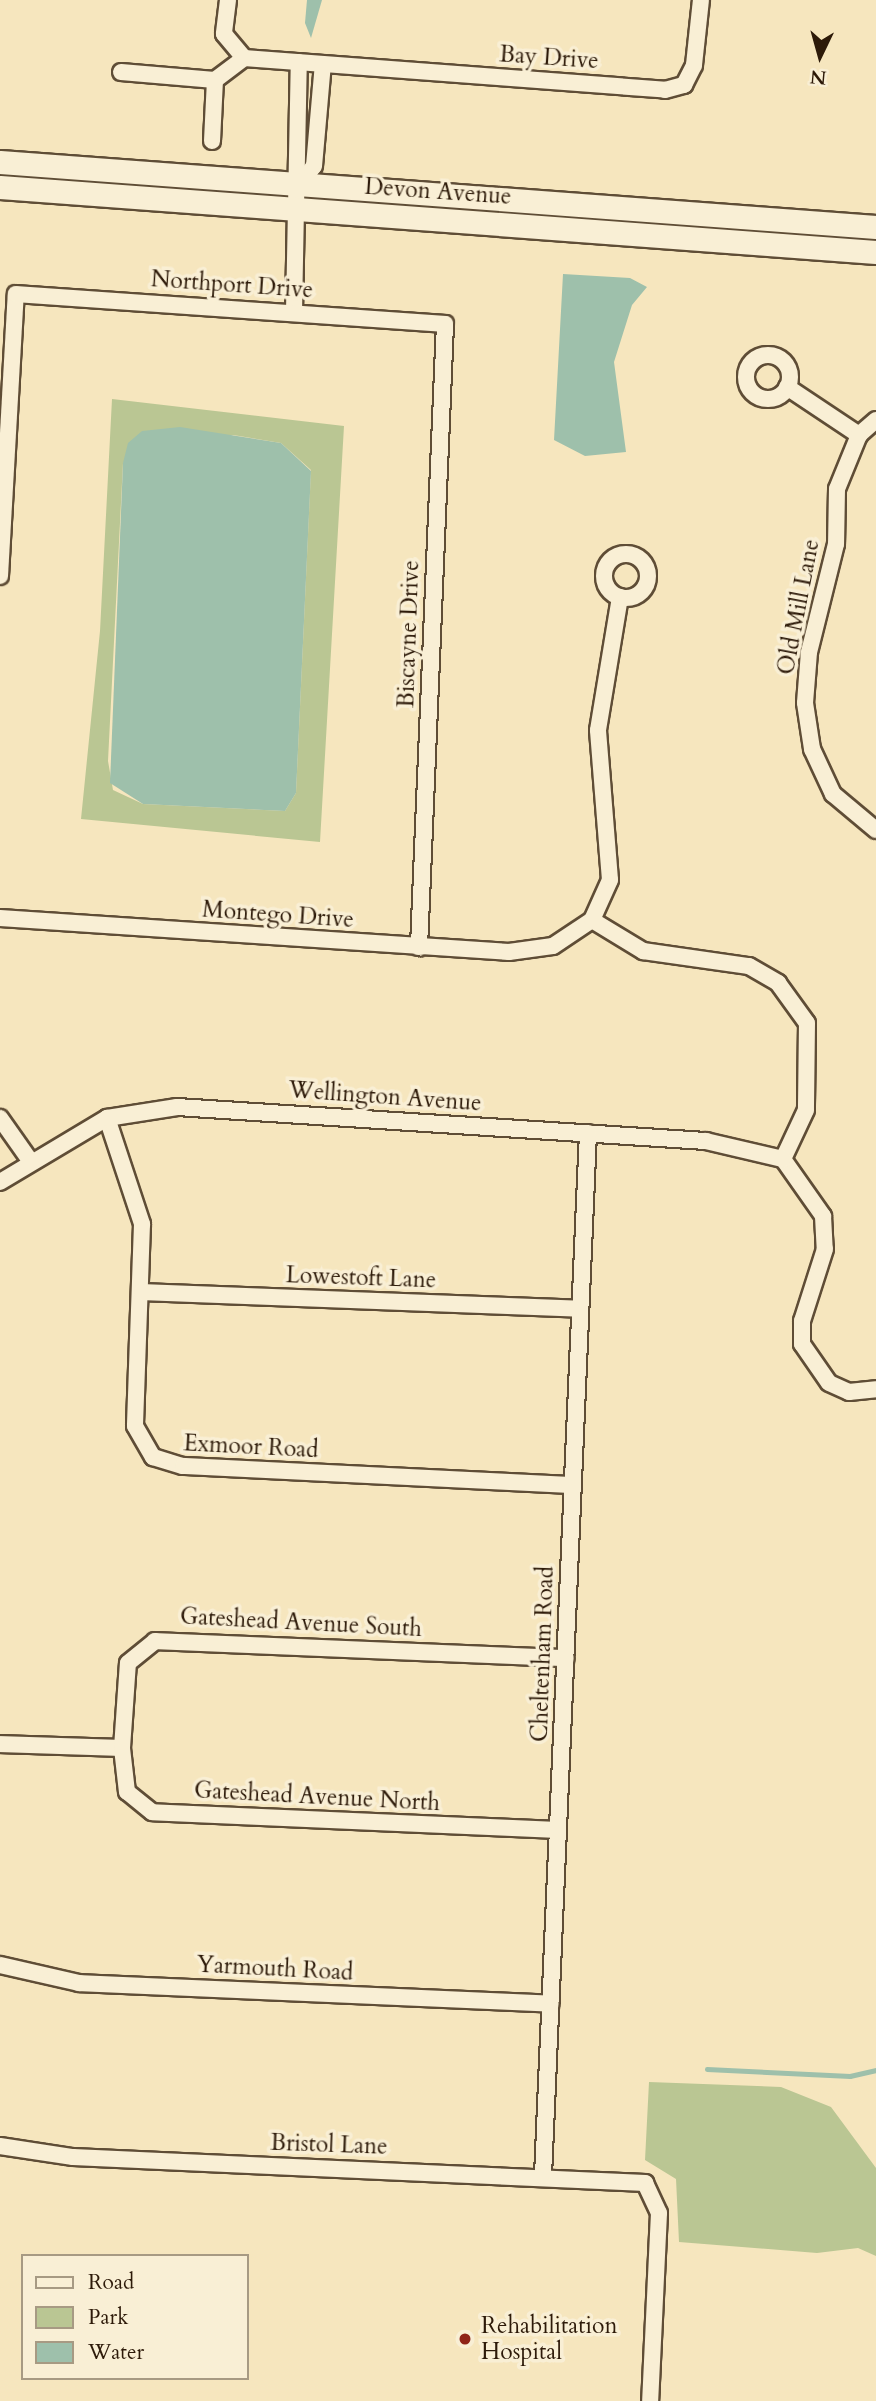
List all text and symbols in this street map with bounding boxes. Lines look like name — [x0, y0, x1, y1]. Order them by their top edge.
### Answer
north arrow — [785, 21, 855, 91]
street label: Bay Drive — [498, 41, 600, 75]
text: N — [809, 63, 828, 91]
street label: Devon Avenue — [364, 173, 512, 211]
street label: Northport Drive — [150, 266, 314, 304]
street label: Old Mill Lane — [772, 537, 826, 677]
street label: Biscayne Drive — [393, 560, 425, 708]
street label: Montego Drive — [201, 896, 355, 934]
street label: Wellington Avenue — [288, 1076, 482, 1118]
street label: Lowestoft Lane — [285, 1262, 437, 1294]
street label: Exmoor Road — [183, 1430, 319, 1464]
street label: Cheltenham Road — [526, 1566, 560, 1742]
street label: Gateshead Avenue South — [179, 1603, 423, 1643]
street label: Gateshead Avenue North — [193, 1777, 441, 1817]
street label: Yarmouth Road — [196, 1951, 354, 1987]
street label: Bristol Lane — [270, 2129, 388, 2161]
legend — [21, 2254, 248, 2380]
text: Road — [88, 2268, 134, 2297]
text: Park — [88, 2303, 128, 2332]
place label: Rehabilitation Hospital — [481, 2312, 618, 2366]
marker: Rehabilitation Hospital — [455, 2329, 475, 2349]
text: Water — [88, 2338, 144, 2367]

